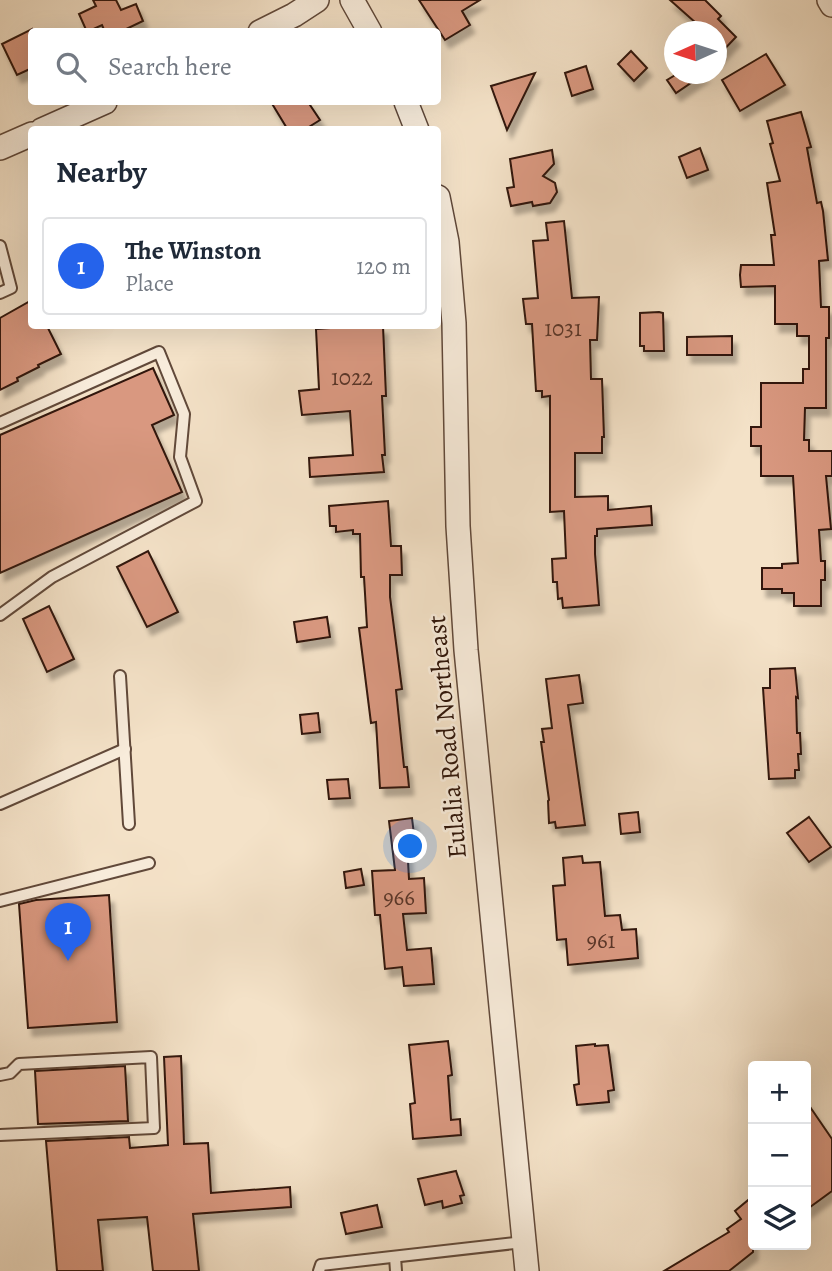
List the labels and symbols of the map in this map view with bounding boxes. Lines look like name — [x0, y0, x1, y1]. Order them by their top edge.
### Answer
north arrow — [664, 21, 727, 84]
house number: 1031 — [544, 313, 582, 344]
house number: 1022 — [331, 362, 373, 393]
street label: Eulalia Road Northeast — [419, 614, 475, 860]
your location — [393, 829, 427, 863]
house number: 966 — [383, 882, 415, 913]
pin: 1 — [45, 903, 91, 961]
house number: 961 — [587, 925, 616, 956]

